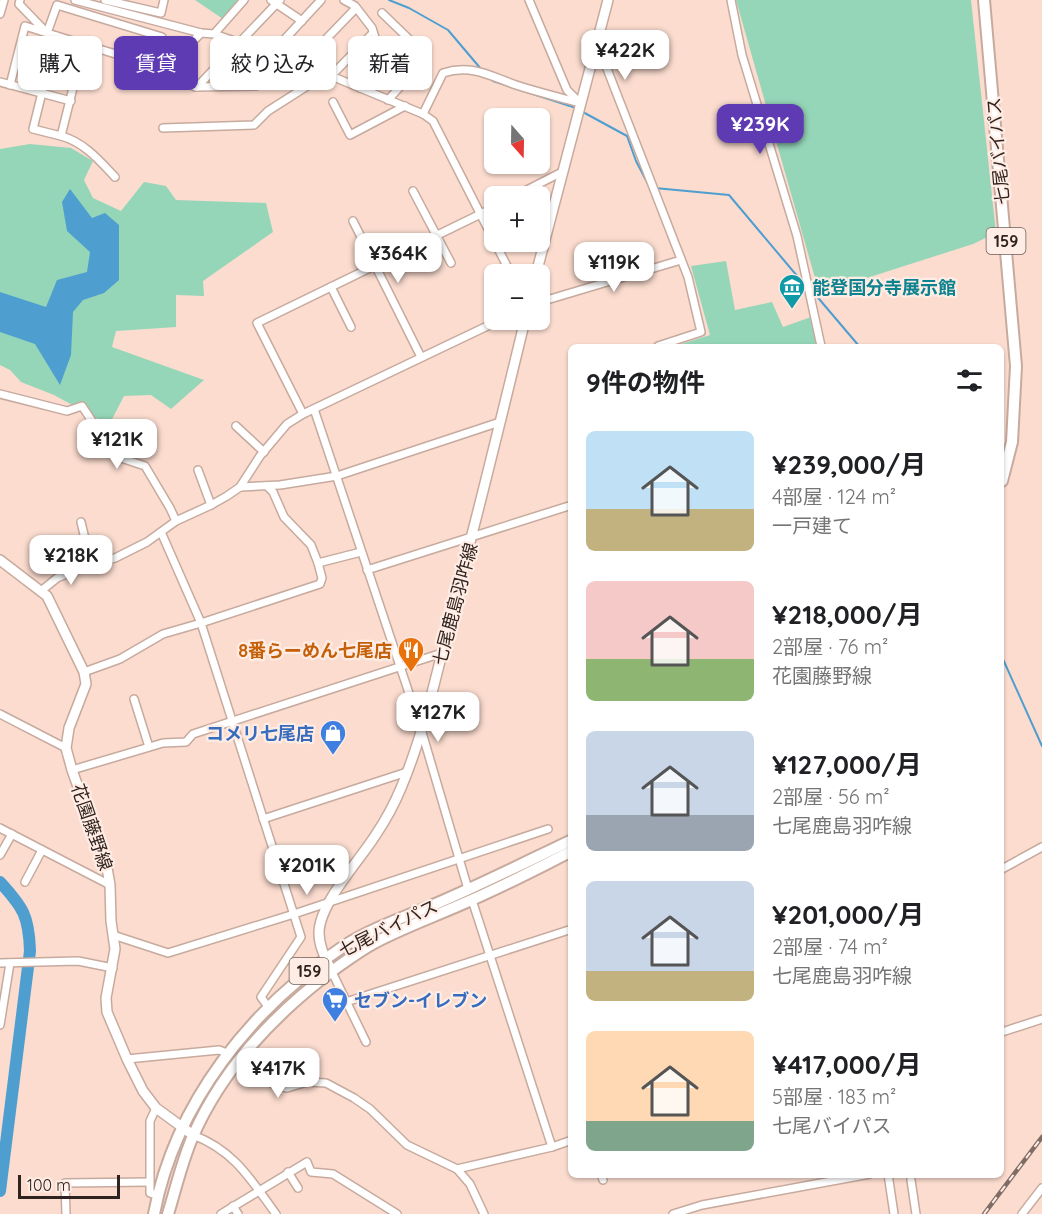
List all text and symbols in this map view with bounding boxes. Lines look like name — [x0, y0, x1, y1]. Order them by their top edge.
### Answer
pin: ¥422K — [583, 30, 667, 81]
chip: 購入 — [18, 36, 102, 90]
chip: 賃貸 — [114, 36, 198, 90]
chip: 絞り込み — [210, 36, 336, 90]
chip: 新着 — [348, 36, 432, 90]
text: ¥422K — [595, 37, 655, 62]
street label: 七尾バイパス — [982, 96, 1014, 206]
pin: ¥239K — [718, 104, 802, 155]
north arrow — [484, 108, 550, 174]
map controls — [484, 108, 550, 330]
text: ¥239K — [731, 111, 789, 136]
button: + — [484, 186, 550, 252]
road number: 159 — [986, 228, 1026, 254]
pin: ¥364K — [356, 233, 440, 284]
text: ¥364K — [369, 240, 427, 265]
pin: ¥119K — [572, 242, 656, 293]
text: ¥119K — [588, 249, 640, 274]
button: − — [484, 264, 550, 330]
museum icon: 能登国分寺展示館 — [777, 272, 807, 310]
place label: 能登国分寺展示館 — [812, 276, 956, 299]
icon: filters — [953, 364, 986, 397]
text: 9件の物件 — [586, 366, 705, 399]
pin: ¥121K — [75, 419, 159, 470]
text: ¥121K — [91, 426, 143, 451]
text: ¥239,000/月 — [772, 448, 926, 481]
icon: home — [634, 455, 706, 527]
text: 4部屋 · 124 m² — [772, 484, 896, 509]
text: 一戸建て — [772, 513, 852, 538]
pin: ¥218K — [29, 535, 113, 586]
street label: 七尾鹿島羽咋線 — [428, 540, 482, 668]
text: ¥218K — [43, 542, 99, 567]
text: ¥218,000/月 — [772, 598, 922, 631]
icon: home — [634, 605, 706, 677]
text: 2部屋 · 76 m² — [772, 634, 888, 659]
restaurant icon: 8番らーめん七尾店 — [396, 635, 426, 673]
place label: 8番らーめん七尾店 — [238, 639, 392, 662]
text: 花園藤野線 — [772, 663, 872, 688]
pin: ¥127K — [396, 692, 480, 743]
text: ¥127K — [410, 699, 466, 724]
shop icon: コメリ七尾店 — [318, 718, 348, 756]
place label: コメリ七尾店 — [206, 722, 314, 745]
text: ¥127,000/月 — [772, 748, 922, 781]
icon: home — [634, 755, 706, 827]
street label: 花園藤野線 — [66, 781, 118, 873]
text: 2部屋 · 56 m² — [772, 784, 890, 809]
text: 七尾鹿島羽咋線 — [772, 813, 912, 838]
pin: ¥201K — [265, 845, 349, 896]
text: ¥201K — [279, 852, 335, 877]
street label: 七尾バイパス — [335, 894, 441, 962]
text: ¥201,000/月 — [772, 898, 924, 931]
icon: home — [634, 905, 706, 977]
text: 2部屋 · 74 m² — [772, 934, 888, 959]
road number: 159 — [290, 958, 328, 984]
text: 七尾鹿島羽咋線 — [772, 963, 912, 988]
supermarket icon: セブン-イレブン — [320, 985, 350, 1023]
place label: セブン-イレブン — [354, 989, 487, 1012]
pin: ¥417K — [236, 1048, 320, 1099]
text: ¥417,000/月 — [772, 1048, 921, 1081]
text: ¥417K — [251, 1055, 305, 1080]
icon: home — [634, 1055, 706, 1127]
text: 5部屋 · 183 m² — [772, 1084, 896, 1109]
text: 七尾バイパス — [772, 1113, 892, 1138]
scale bar — [18, 1172, 120, 1200]
text: 100 m — [27, 1175, 71, 1195]

